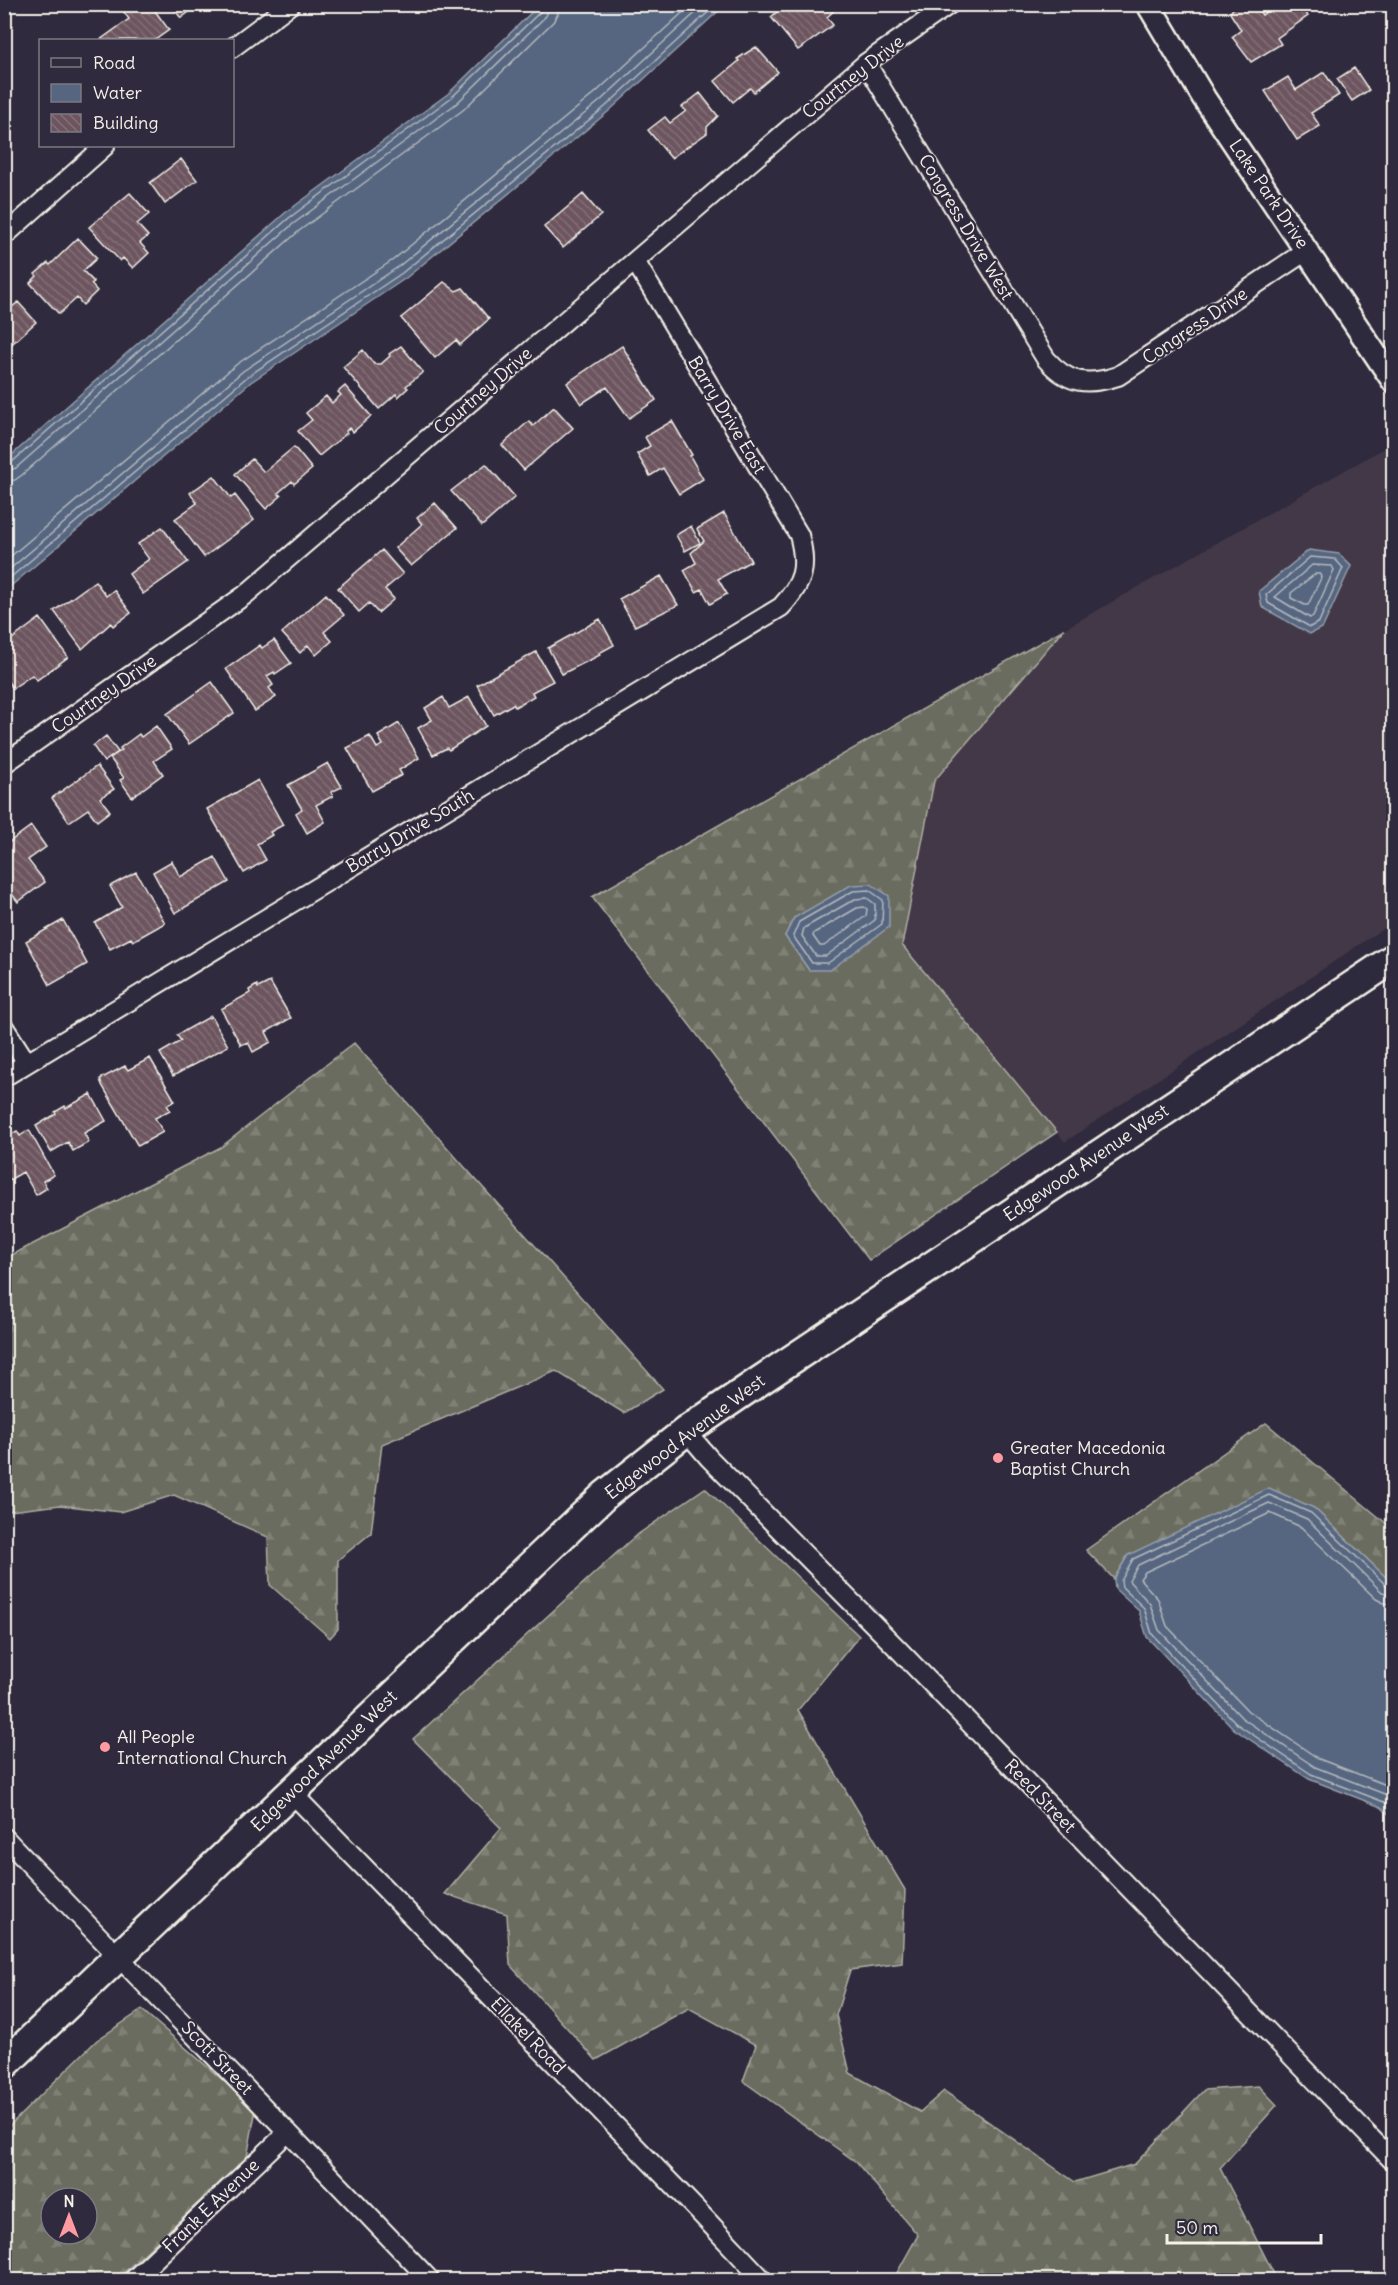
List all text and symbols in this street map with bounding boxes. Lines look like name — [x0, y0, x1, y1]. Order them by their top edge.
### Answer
street label: Courtney Drive — [797, 30, 908, 124]
legend — [39, 39, 234, 147]
text: Road — [93, 51, 136, 74]
text: Water — [93, 81, 143, 104]
text: Building — [93, 111, 158, 134]
street label: Lake Park Drive — [1224, 135, 1314, 253]
street label: Congress Drive West — [914, 150, 1019, 304]
street label: Congress Drive — [1138, 282, 1252, 369]
street label: Courtney Drive — [429, 342, 537, 440]
street label: Barry Drive East — [683, 352, 772, 478]
street label: Courtney Drive — [47, 649, 161, 738]
street label: Barry Drive South — [342, 783, 478, 878]
street label: Edgewood Avenue West — [999, 1099, 1173, 1226]
street label: Edgewood Avenue West — [600, 1369, 769, 1504]
place label: Greater Macedonia Baptist Church — [1010, 1436, 1166, 1480]
marker: Greater Macedonia Baptist Church — [991, 1451, 1005, 1465]
street label: Edgewood Avenue West — [246, 1685, 401, 1836]
place label: All People International Church — [117, 1725, 287, 1769]
marker: All People International Church — [98, 1740, 112, 1754]
street label: Reed Street — [1000, 1754, 1081, 1837]
street label: Ellakel Road — [486, 1992, 571, 2079]
street label: Scott Street — [177, 2016, 258, 2099]
street label: Frank E Avenue — [157, 2154, 264, 2258]
north arrow — [39, 2186, 99, 2246]
text: N — [63, 2191, 75, 2211]
scale bar — [1167, 2207, 1322, 2245]
text: 50 m — [1176, 2216, 1218, 2239]

